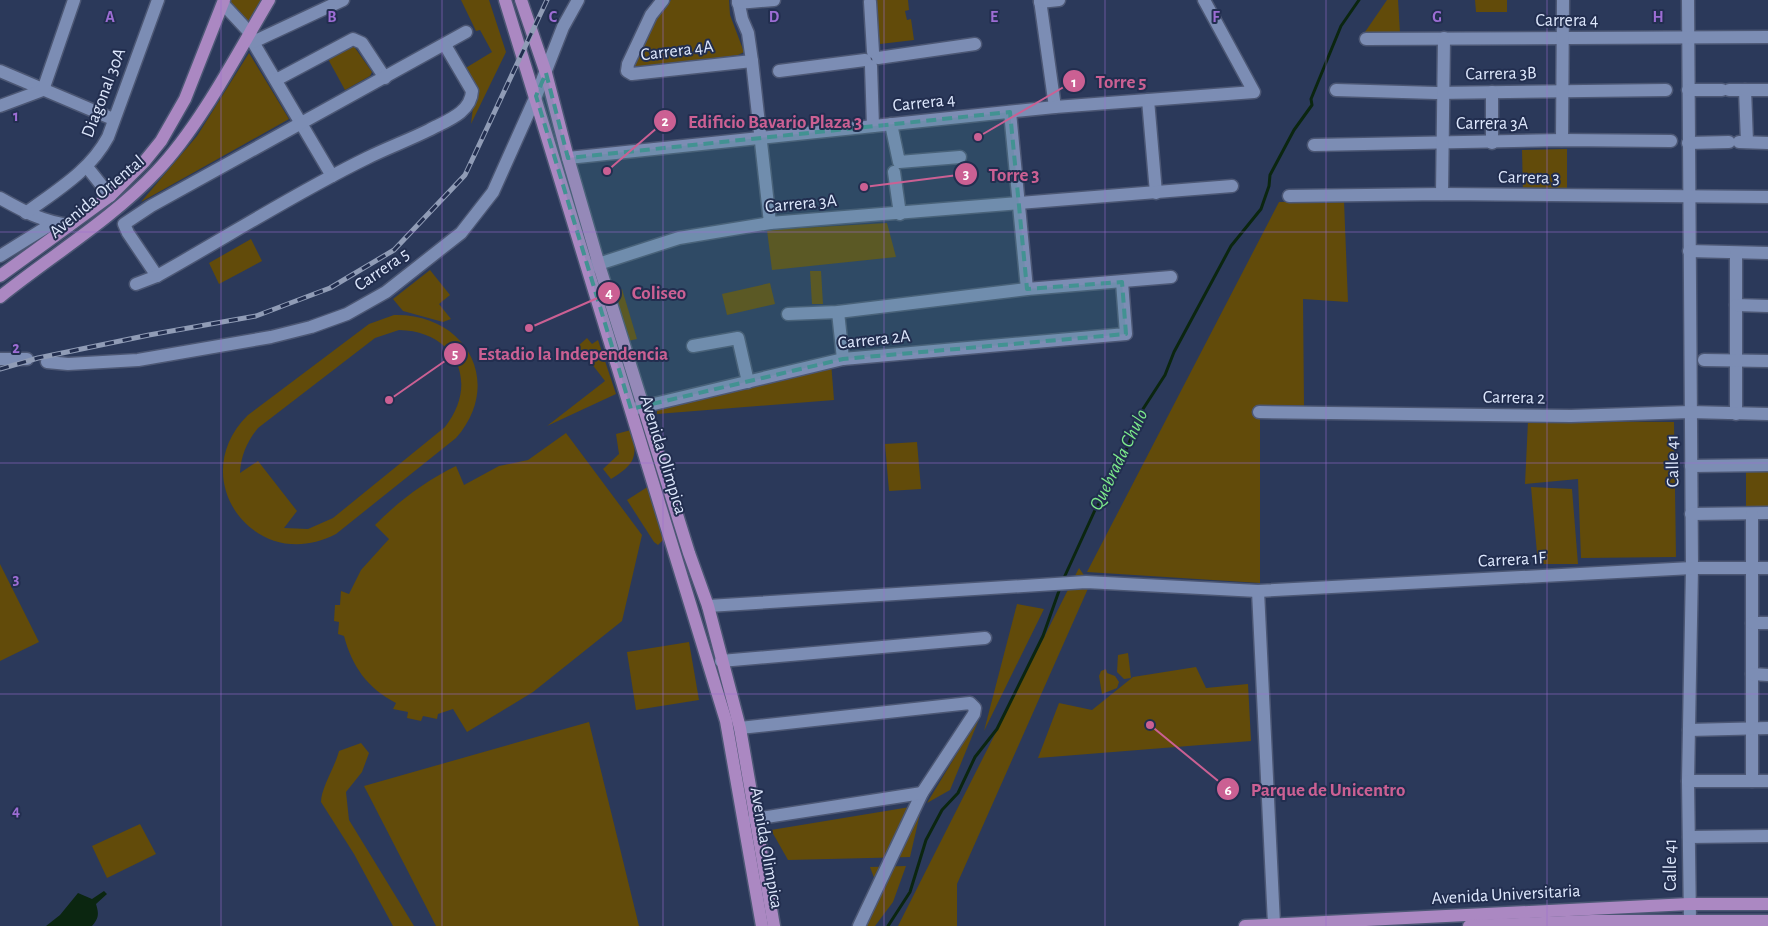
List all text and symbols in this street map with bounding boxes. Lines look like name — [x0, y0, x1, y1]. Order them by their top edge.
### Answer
text: A — [105, 9, 115, 25]
text: B — [327, 9, 337, 25]
text: C — [549, 9, 558, 25]
text: D — [769, 9, 780, 25]
text: E — [990, 9, 998, 25]
text: F — [1212, 9, 1220, 25]
text: G — [1432, 9, 1442, 25]
text: H — [1652, 9, 1664, 25]
street label: Carrera 4 — [1536, 12, 1599, 30]
street label: Carrera 4A — [639, 38, 715, 64]
street label: Diagonal 30A — [79, 45, 129, 140]
callout: Torre 5 — [1061, 64, 1157, 98]
street label: Carrera 3B — [1465, 64, 1537, 84]
text: Torre 5 — [1096, 73, 1146, 92]
text: 1 — [1071, 75, 1077, 90]
street label: Carrera 4 — [892, 91, 957, 115]
callout: Edificio Bavario Plaza 3 — [653, 104, 872, 138]
text: 1 — [13, 108, 19, 124]
text: Edificio Bavario Plaza 3 — [688, 113, 862, 132]
text: 2 — [661, 114, 669, 129]
street label: Carrera 3A — [1456, 115, 1529, 133]
street label: Avenida Oriental — [46, 152, 148, 242]
callout: Torre 3 — [953, 157, 1049, 191]
text: Torre 3 — [989, 166, 1039, 185]
text: 3 — [963, 167, 969, 182]
street label: Carrera 3 — [1498, 168, 1560, 188]
street label: Carrera 3A — [764, 192, 838, 216]
street label: Carrera 5 — [351, 245, 413, 295]
callout: Coliseo — [597, 276, 696, 310]
text: Coliseo — [632, 284, 686, 303]
text: 4 — [605, 286, 613, 301]
street label: Carrera 2A — [837, 327, 912, 353]
callout: Estadio la Independencia — [442, 337, 678, 371]
text: 2 — [12, 340, 20, 356]
text: Estadio la Independencia — [478, 345, 668, 364]
text: 5 — [452, 347, 458, 362]
street label: Carrera 2 — [1483, 388, 1545, 408]
street label: Avenida Olimpica — [636, 393, 690, 517]
water label: Quebrada Chulo — [1086, 406, 1152, 514]
street label: Calle 41 — [1664, 435, 1682, 487]
street label: Carrera 1F — [1477, 549, 1547, 571]
text: 3 — [13, 571, 20, 587]
callout: Parque de Unicentro — [1215, 772, 1415, 806]
text: Parque de Unicentro — [1251, 781, 1405, 800]
text: 6 — [1224, 783, 1232, 798]
street label: Avenida Olimpica — [746, 786, 786, 910]
text: 4 — [12, 803, 20, 819]
street label: Calle 41 — [1662, 839, 1680, 891]
street label: Avenida Universitaria — [1431, 882, 1581, 908]

